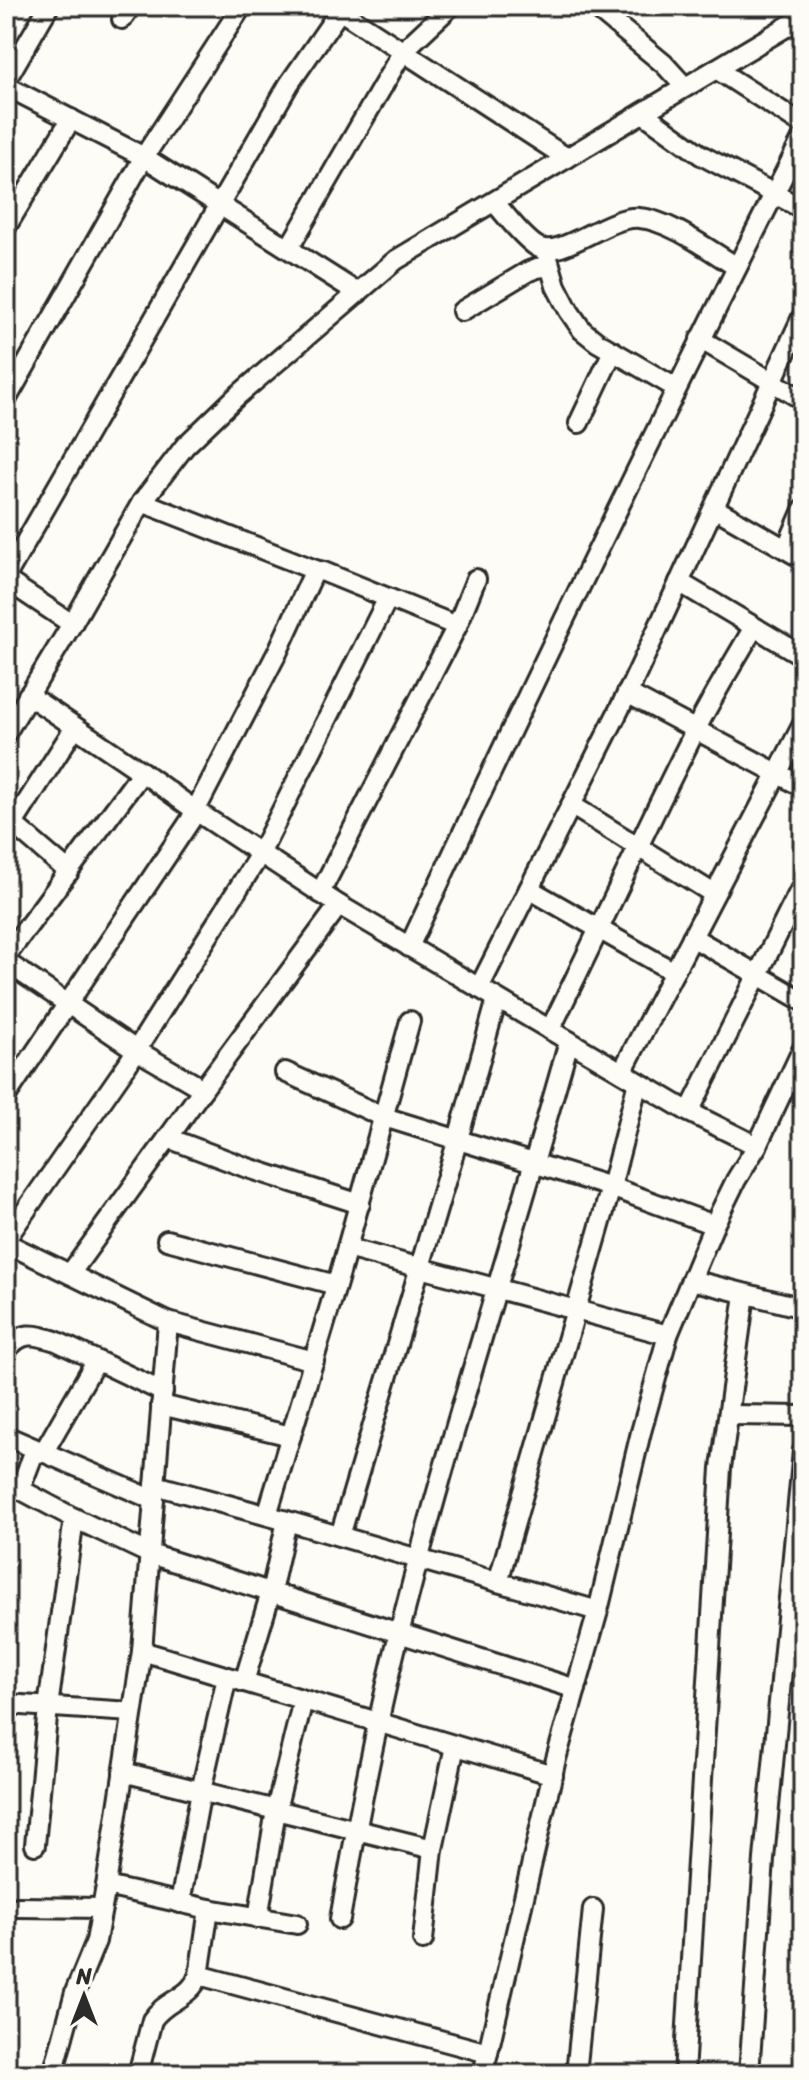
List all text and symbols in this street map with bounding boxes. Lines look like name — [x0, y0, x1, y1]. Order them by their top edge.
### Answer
north arrow — [44, 1956, 124, 2036]
text: N — [75, 1957, 92, 1996]

